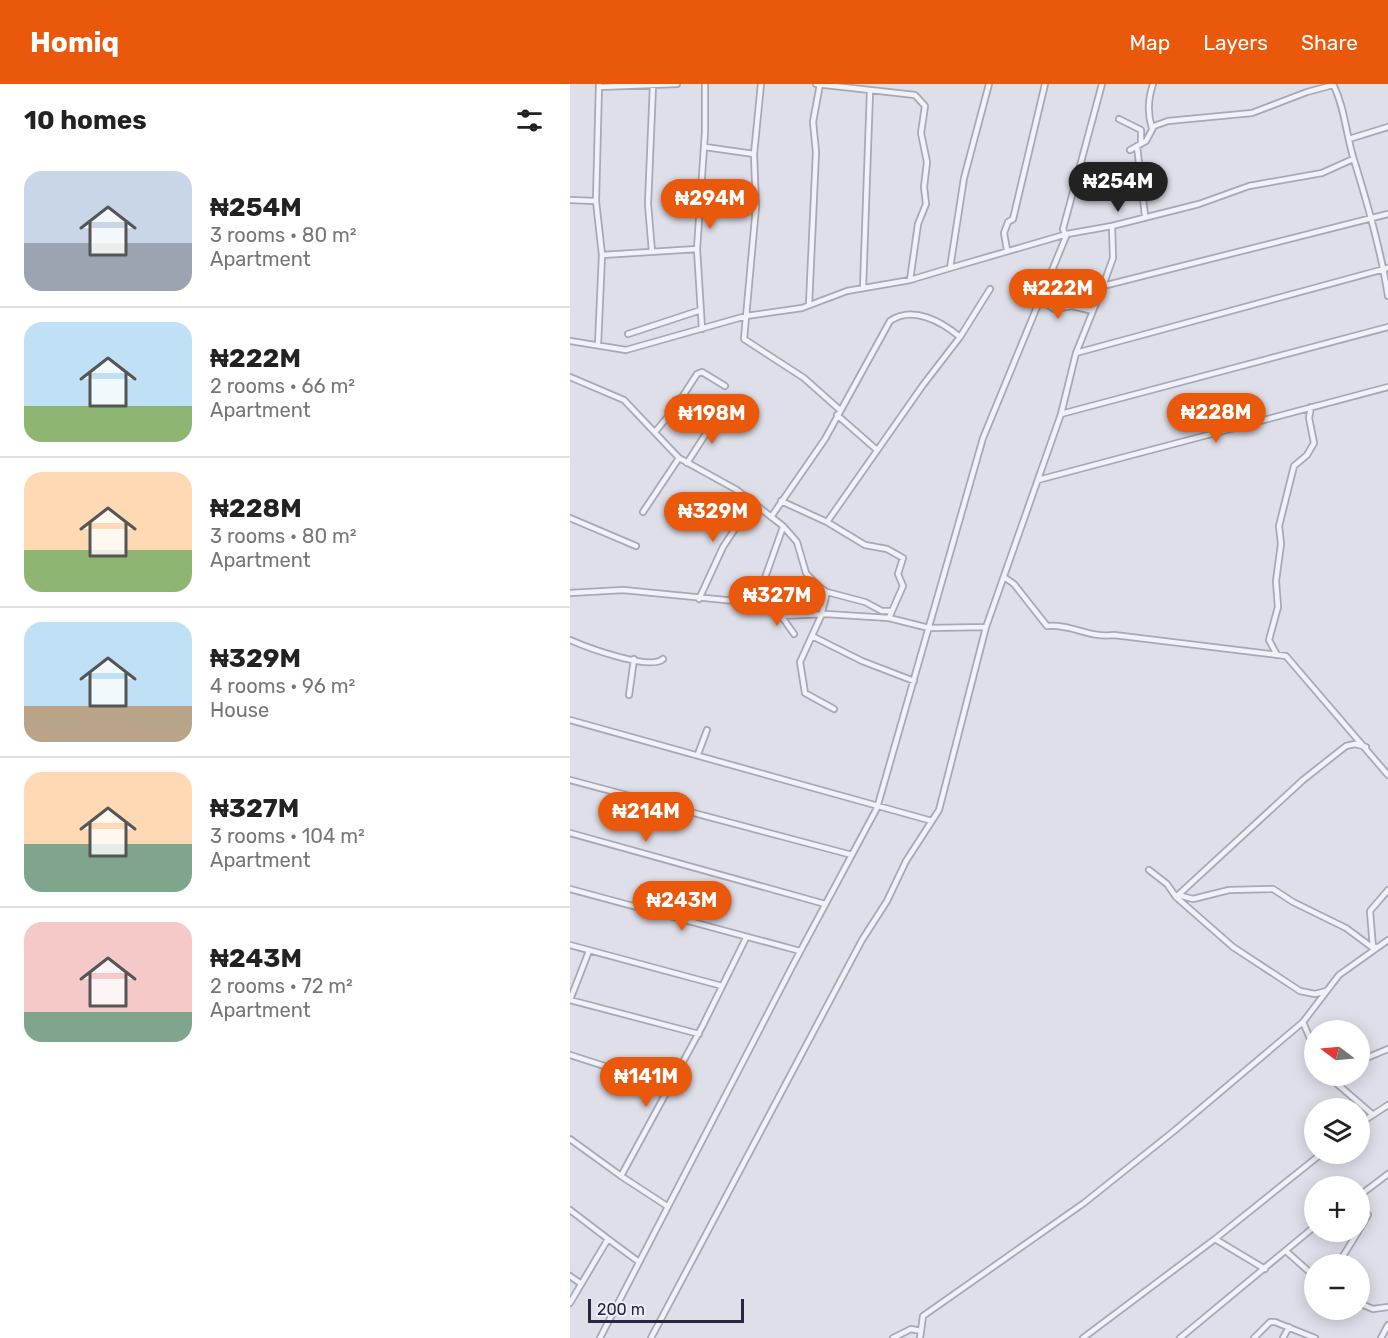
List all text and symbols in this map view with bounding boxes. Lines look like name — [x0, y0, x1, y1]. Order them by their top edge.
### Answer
text: Homiq — [30, 26, 119, 59]
text: Map — [1129, 30, 1170, 55]
text: Layers — [1203, 30, 1268, 55]
text: Share — [1301, 30, 1358, 55]
icon: filters — [513, 104, 546, 137]
text: 10 homes — [24, 105, 147, 136]
pin: ₦254M — [1076, 162, 1160, 213]
text: ₦254M — [1083, 169, 1153, 193]
pin: ₦294M — [668, 179, 752, 230]
text: ₦294M — [675, 186, 745, 210]
text: ₦254M — [210, 192, 302, 223]
icon: home — [72, 195, 144, 267]
text: 3 rooms · 80 m² — [210, 223, 357, 247]
text: Apartment — [210, 247, 311, 271]
pin: ₦222M — [1016, 269, 1100, 320]
text: ₦222M — [1023, 276, 1093, 300]
text: ₦222M — [210, 343, 301, 374]
icon: home — [72, 346, 144, 418]
text: 2 rooms · 66 m² — [210, 374, 355, 398]
pin: ₦228M — [1174, 393, 1258, 444]
pin: ₦198M — [670, 394, 754, 445]
text: Apartment — [210, 398, 311, 422]
text: ₦228M — [1181, 400, 1251, 424]
text: ₦198M — [678, 401, 746, 425]
pin: ₦329M — [671, 492, 755, 543]
text: ₦228M — [210, 493, 302, 524]
icon: home — [72, 496, 144, 568]
text: ₦329M — [678, 499, 748, 523]
text: 3 rooms · 80 m² — [210, 524, 357, 548]
text: Apartment — [210, 548, 311, 572]
pin: ₦327M — [735, 576, 819, 627]
text: ₦327M — [743, 583, 811, 607]
text: ₦329M — [210, 643, 301, 674]
icon: home — [72, 646, 144, 718]
text: 4 rooms · 96 m² — [210, 674, 355, 698]
text: House — [210, 698, 269, 722]
pin: ₦214M — [604, 792, 688, 843]
text: ₦327M — [210, 793, 299, 824]
icon: home — [72, 796, 144, 868]
text: ₦214M — [612, 799, 680, 823]
text: 3 rooms · 104 m² — [210, 824, 365, 848]
text: Apartment — [210, 848, 311, 872]
pin: ₦243M — [640, 881, 724, 932]
text: ₦243M — [647, 888, 717, 912]
text: ₦243M — [210, 943, 302, 974]
icon: home — [72, 946, 144, 1018]
text: 2 rooms · 72 m² — [210, 974, 353, 998]
text: Apartment — [210, 998, 311, 1022]
north arrow — [1304, 1020, 1370, 1086]
map controls — [1304, 1020, 1370, 1320]
pin: ₦141M — [604, 1057, 688, 1108]
text: ₦141M — [614, 1064, 678, 1088]
button: layers — [1304, 1098, 1370, 1164]
button: + — [1304, 1176, 1370, 1242]
button: − — [1304, 1254, 1370, 1320]
scale bar — [588, 1296, 744, 1324]
text: 200 m — [597, 1300, 645, 1319]

